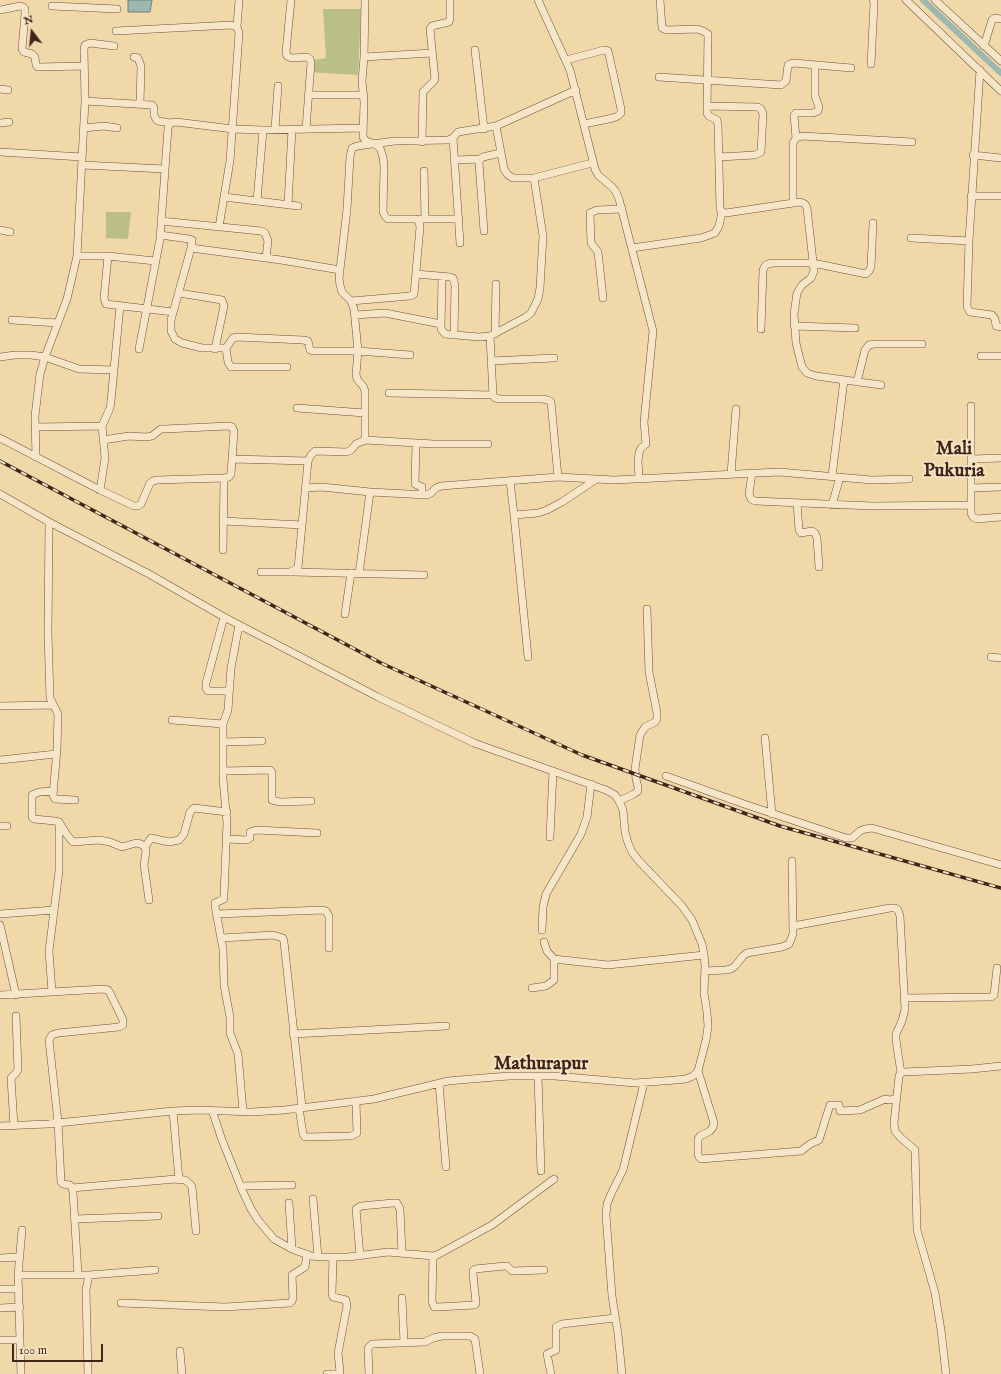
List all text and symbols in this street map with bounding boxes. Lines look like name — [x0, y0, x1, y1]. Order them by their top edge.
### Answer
north arrow — [12, 12, 52, 52]
text: N — [22, 12, 35, 29]
district label: Mali Pukuria — [923, 439, 985, 483]
district label: Mathurapur — [494, 1054, 588, 1076]
scale bar — [14, 1336, 105, 1362]
text: 100 m — [19, 1343, 47, 1358]

